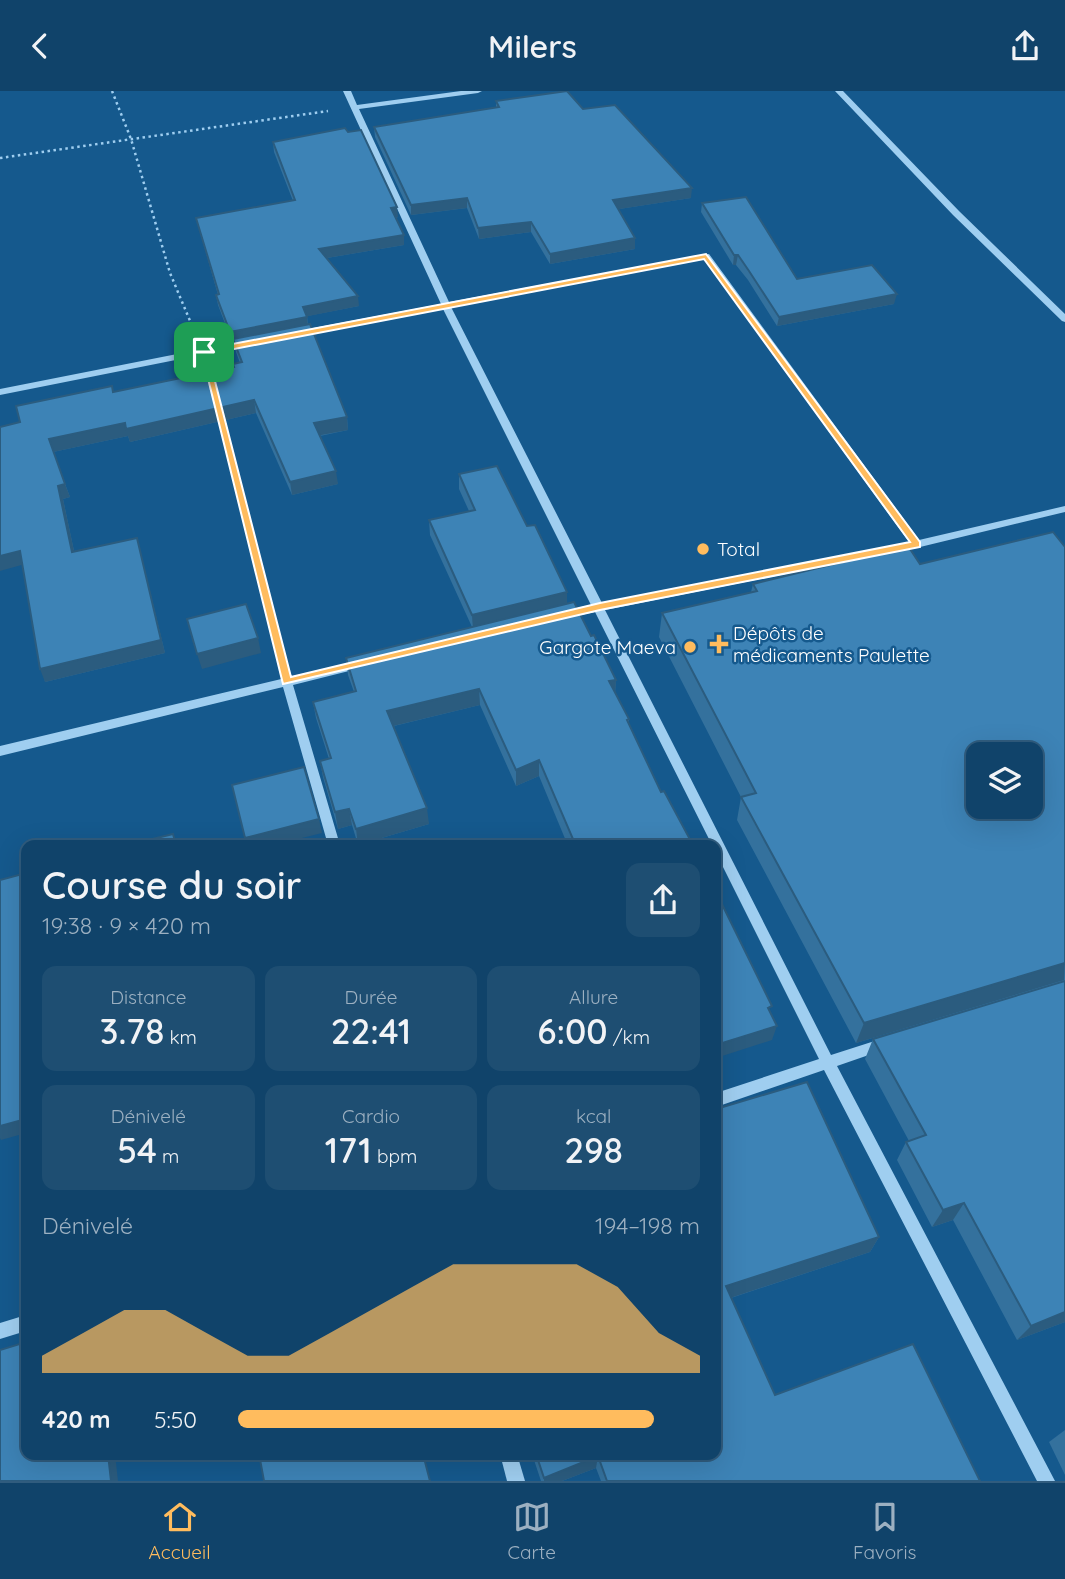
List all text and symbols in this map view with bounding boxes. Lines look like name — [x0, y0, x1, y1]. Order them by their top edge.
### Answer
text: Milers — [488, 26, 577, 66]
icon: back — [21, 27, 59, 65]
icon: share — [1006, 27, 1044, 65]
pin — [174, 322, 234, 382]
icon: arrive — [185, 333, 223, 371]
place label: Total — [717, 537, 760, 561]
marker: Total — [695, 541, 711, 557]
place label: Dépôts de médicaments Paulette — [733, 621, 930, 667]
place label: Gargote Maeva — [539, 635, 676, 659]
marker: Dépôts de médicaments Paulette — [711, 636, 727, 652]
marker: Gargote Maeva — [682, 639, 698, 655]
map controls — [966, 742, 1043, 819]
button: layers — [966, 742, 1043, 819]
text: Course du soir — [42, 861, 301, 909]
button: share — [626, 863, 700, 937]
text: 19:38 · 9 × 420 m — [42, 911, 211, 940]
text: Distance — [110, 985, 186, 1009]
text: Durée — [345, 985, 397, 1009]
text: Allure — [569, 985, 618, 1009]
text: 3.78 — [100, 1009, 164, 1053]
text: 22:41 — [331, 1009, 411, 1053]
text: 6:00 — [537, 1009, 608, 1053]
text: km — [164, 1025, 197, 1049]
text: /km — [608, 1025, 650, 1049]
text: Dénivelé — [111, 1104, 186, 1128]
text: Cardio — [342, 1104, 400, 1128]
text: kcal — [576, 1104, 611, 1128]
text: 54 — [117, 1128, 157, 1172]
text: 171 — [325, 1128, 372, 1172]
text: 298 — [564, 1128, 623, 1172]
text: m — [157, 1144, 179, 1168]
text: bpm — [372, 1144, 417, 1168]
text: Dénivelé — [42, 1211, 133, 1240]
text: 194–198 m — [595, 1211, 700, 1240]
text: 420 m — [42, 1405, 110, 1434]
text: 5:50 — [154, 1405, 197, 1434]
tab: Accueil — [149, 1498, 211, 1564]
tab: Carte — [508, 1498, 556, 1564]
tab: Favoris — [853, 1498, 916, 1564]

